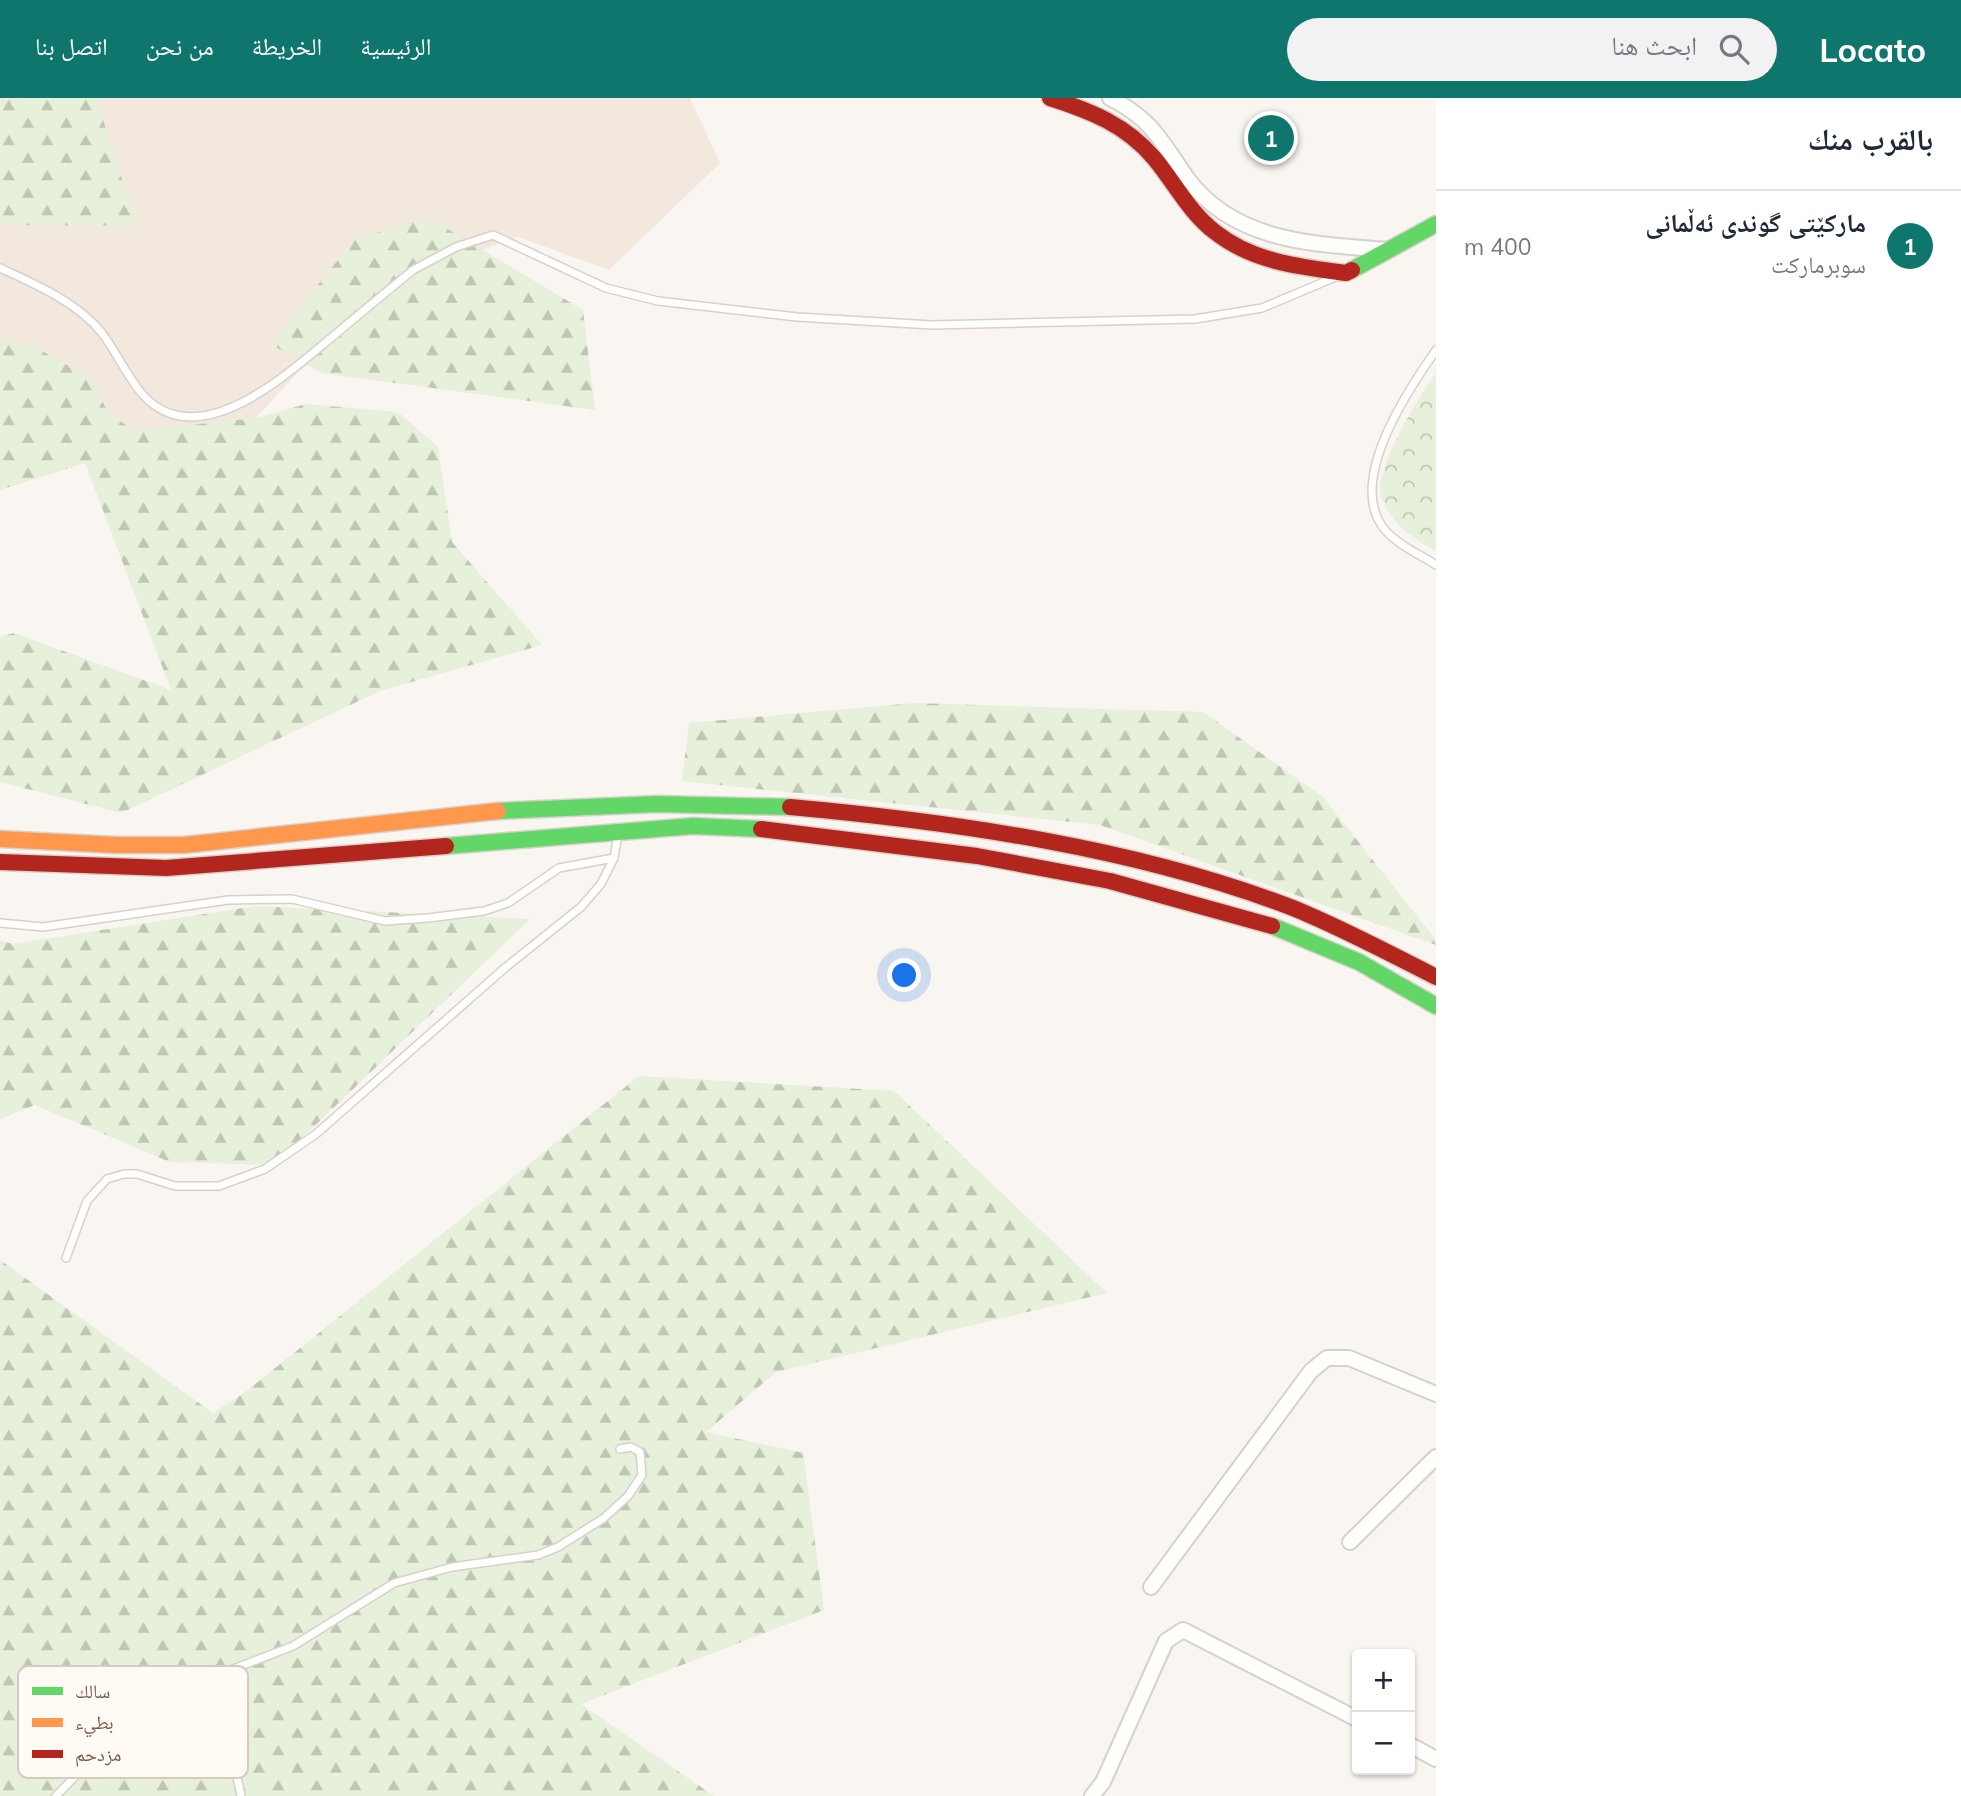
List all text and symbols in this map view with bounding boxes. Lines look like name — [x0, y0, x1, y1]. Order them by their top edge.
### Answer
search box — [1287, 18, 1777, 81]
text: ابحث هنا — [1611, 29, 1697, 62]
text: Locato — [1819, 29, 1926, 70]
icon: search — [1715, 30, 1753, 68]
text: اتصل بنا — [35, 31, 108, 61]
text: من نحن — [146, 31, 214, 61]
text: الخريطة — [252, 31, 322, 61]
text: الرئيسية — [360, 31, 431, 61]
pin: 1 — [1248, 112, 1294, 164]
text: بالقرب منك — [1808, 120, 1933, 158]
text: مارکێتی گوندی ئەڵمانی — [1645, 206, 1866, 239]
text: 400 m — [1464, 232, 1532, 261]
text: 1 — [1903, 232, 1917, 261]
text: سوبرماركت — [1771, 250, 1866, 279]
your location — [887, 958, 921, 992]
map controls — [1352, 1649, 1415, 1775]
button: + — [1352, 1649, 1415, 1712]
legend — [18, 1666, 248, 1778]
text: سالك — [75, 1679, 110, 1703]
text: بطيء — [75, 1710, 114, 1738]
button: − — [1352, 1712, 1415, 1775]
text: مزدحم — [75, 1742, 121, 1767]

